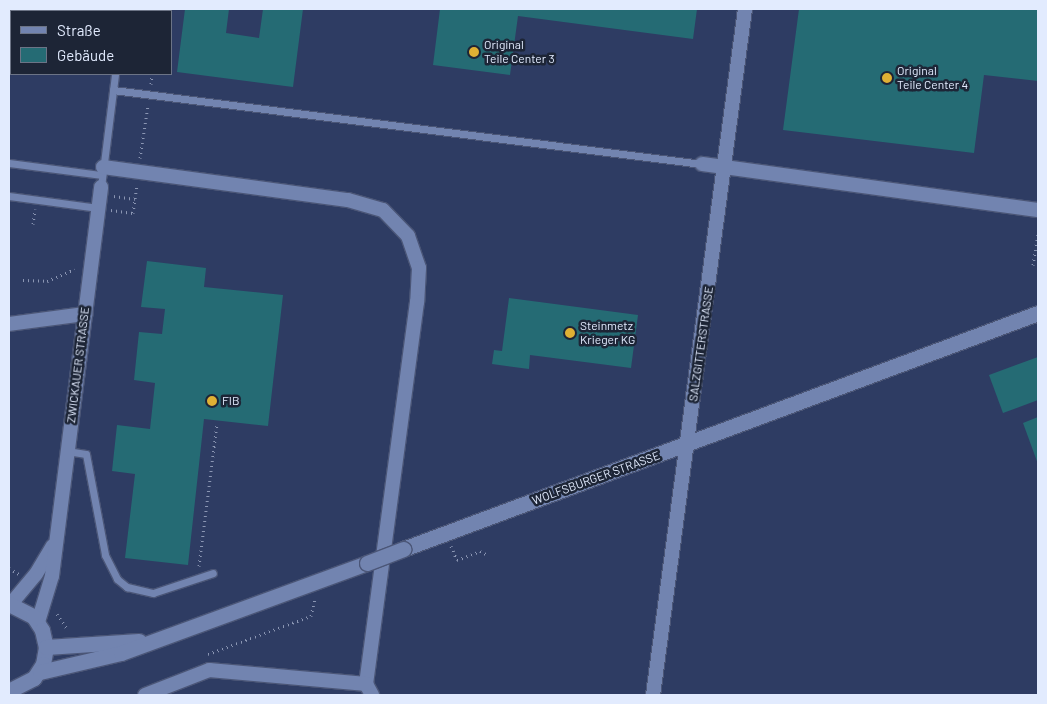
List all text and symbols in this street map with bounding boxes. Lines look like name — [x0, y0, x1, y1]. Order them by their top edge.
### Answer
legend — [10, 10, 172, 75]
text: Straße — [57, 21, 101, 39]
place label: Original Teile Center 3 — [484, 38, 555, 66]
text: Gebäude — [57, 46, 114, 64]
marker: Original Teile Center 3 — [468, 46, 480, 58]
place label: Original Teile Center 4 — [897, 64, 968, 92]
marker: Original Teile Center 4 — [881, 72, 893, 84]
street label: SALZGITTERSTRASSE — [686, 286, 716, 402]
street label: ZWICKAUER STRASSE — [64, 306, 92, 424]
place label: Steinmetz Krieger KG — [580, 319, 635, 347]
marker: Steinmetz Krieger KG — [564, 327, 576, 339]
place label: FIB — [222, 394, 239, 408]
marker: FIB — [206, 395, 218, 407]
street label: WOLFSBURGER STRASSE — [530, 448, 662, 508]

